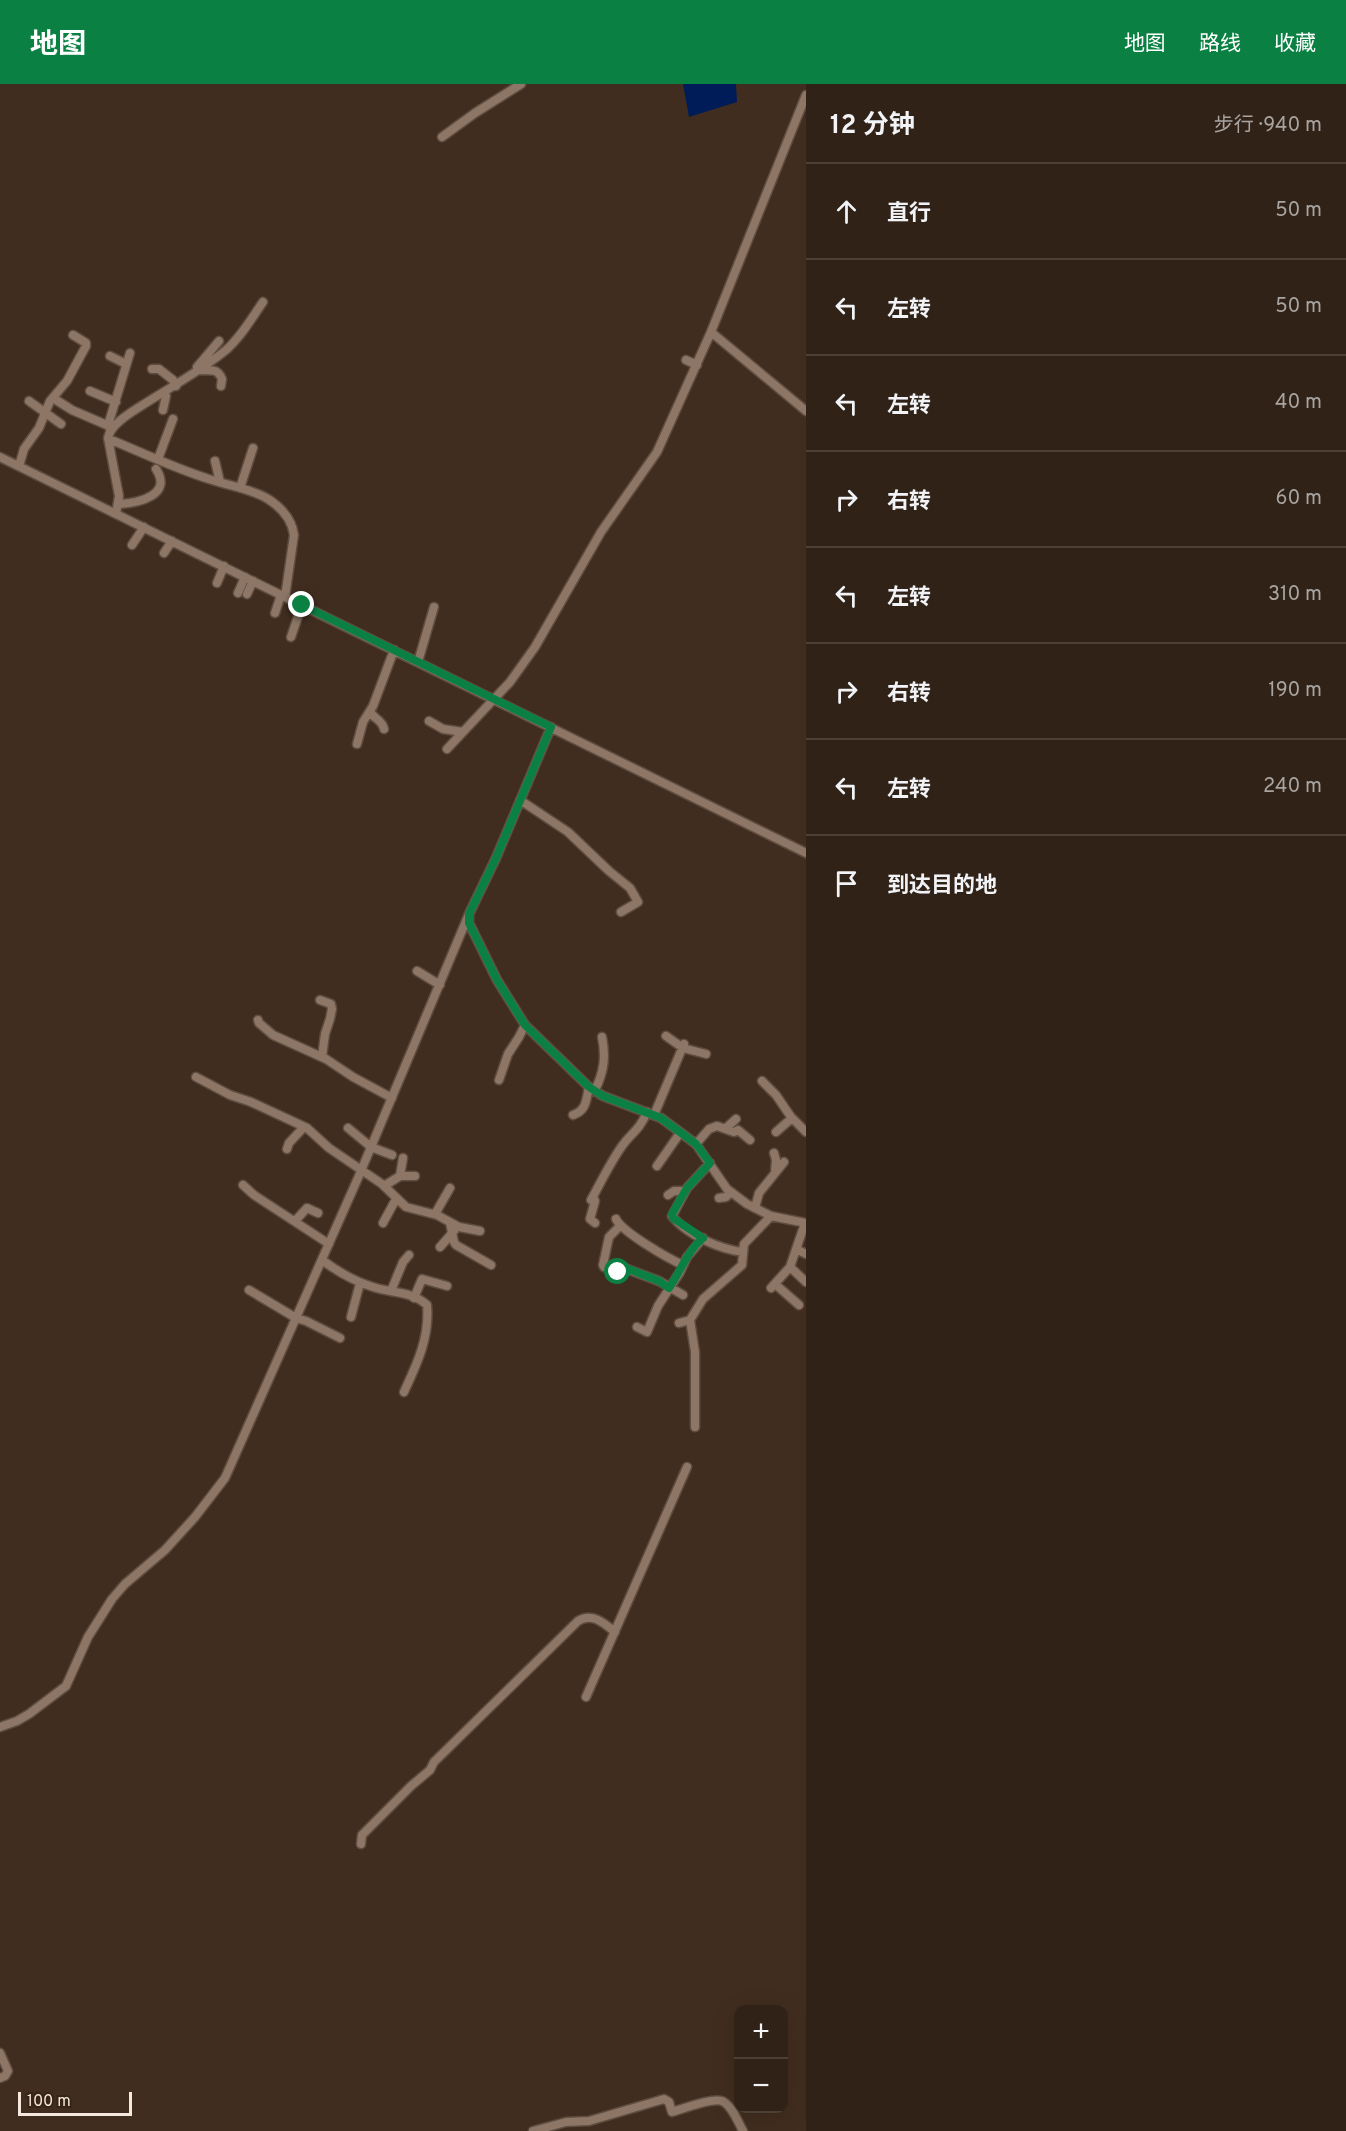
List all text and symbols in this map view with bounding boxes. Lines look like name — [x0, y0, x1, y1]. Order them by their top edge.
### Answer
text: 地图 — [30, 28, 86, 64]
text: 地图 — [1124, 31, 1166, 58]
text: 路线 — [1199, 31, 1241, 58]
text: 收藏 — [1274, 31, 1316, 58]
text: 12 分钟 — [830, 110, 915, 143]
text: 步行 · 940 m — [1214, 113, 1322, 139]
icon: ahead — [830, 195, 863, 228]
text: 50 m — [1275, 198, 1322, 224]
text: 直行 — [887, 201, 931, 228]
icon: left — [830, 291, 863, 324]
text: 50 m — [1275, 294, 1322, 320]
text: 左转 — [887, 297, 931, 324]
icon: left — [830, 387, 863, 420]
text: 40 m — [1275, 390, 1322, 416]
text: 左转 — [887, 393, 931, 420]
icon: right — [830, 483, 863, 516]
text: 60 m — [1276, 486, 1322, 512]
text: 右转 — [887, 489, 931, 516]
icon: left — [830, 579, 863, 612]
text: 310 m — [1268, 582, 1322, 608]
text: 左转 — [887, 585, 931, 612]
route end — [288, 591, 314, 617]
icon: right — [830, 675, 863, 708]
text: 190 m — [1268, 678, 1322, 704]
text: 右转 — [887, 681, 931, 708]
icon: left — [830, 771, 863, 804]
text: 240 m — [1263, 774, 1322, 800]
text: 左转 — [887, 777, 931, 804]
icon: arrive — [830, 867, 863, 900]
text: 到达目的地 — [887, 873, 997, 900]
route start — [604, 1258, 630, 1284]
map controls — [734, 2005, 788, 2113]
button: + — [734, 2005, 788, 2059]
button: − — [734, 2059, 788, 2113]
scale bar — [18, 2089, 132, 2116]
text: 100 m — [27, 2092, 71, 2112]

